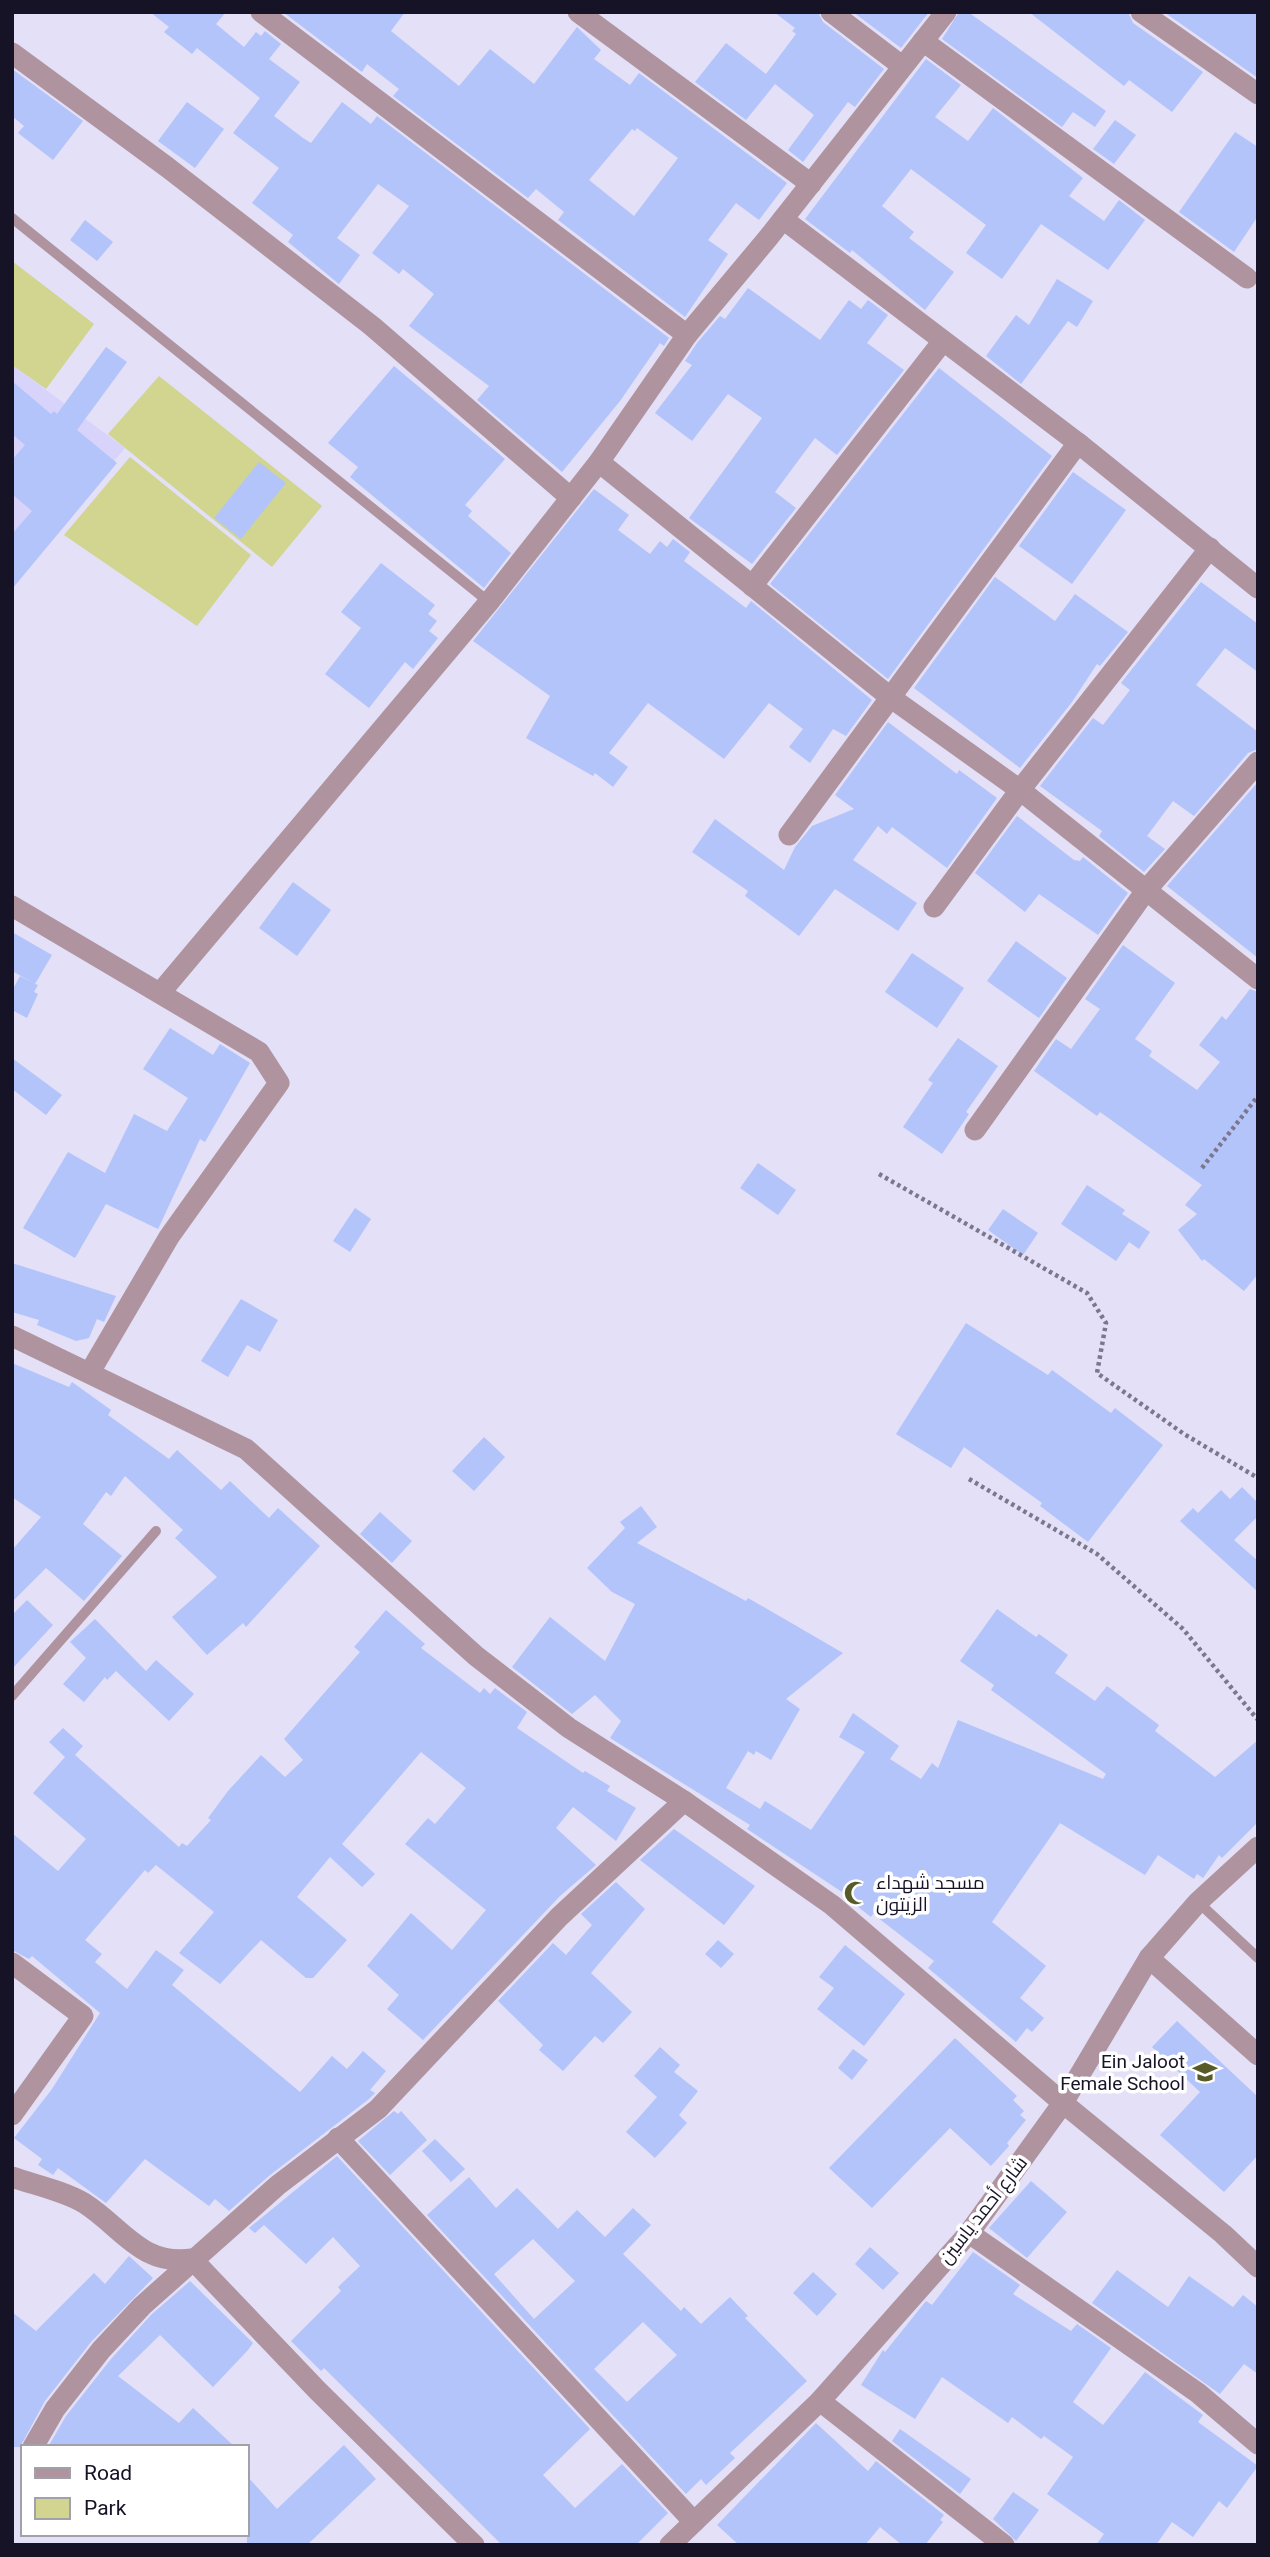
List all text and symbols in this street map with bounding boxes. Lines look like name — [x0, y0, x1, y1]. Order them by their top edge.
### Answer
place label: مسجد شهداء الزيتون — [876, 1871, 985, 1916]
mosque icon: مسجد شهداء الزيتون — [842, 1879, 870, 1907]
place label: Ein Jaloot Female School — [1060, 2050, 1185, 2095]
school or university icon: Ein Jaloot Female School — [1191, 2058, 1219, 2086]
street label: شارع أحمد ياسين — [934, 2152, 1034, 2270]
legend — [21, 2445, 248, 2536]
text: Road — [84, 2461, 132, 2485]
text: Park — [84, 2496, 127, 2520]

